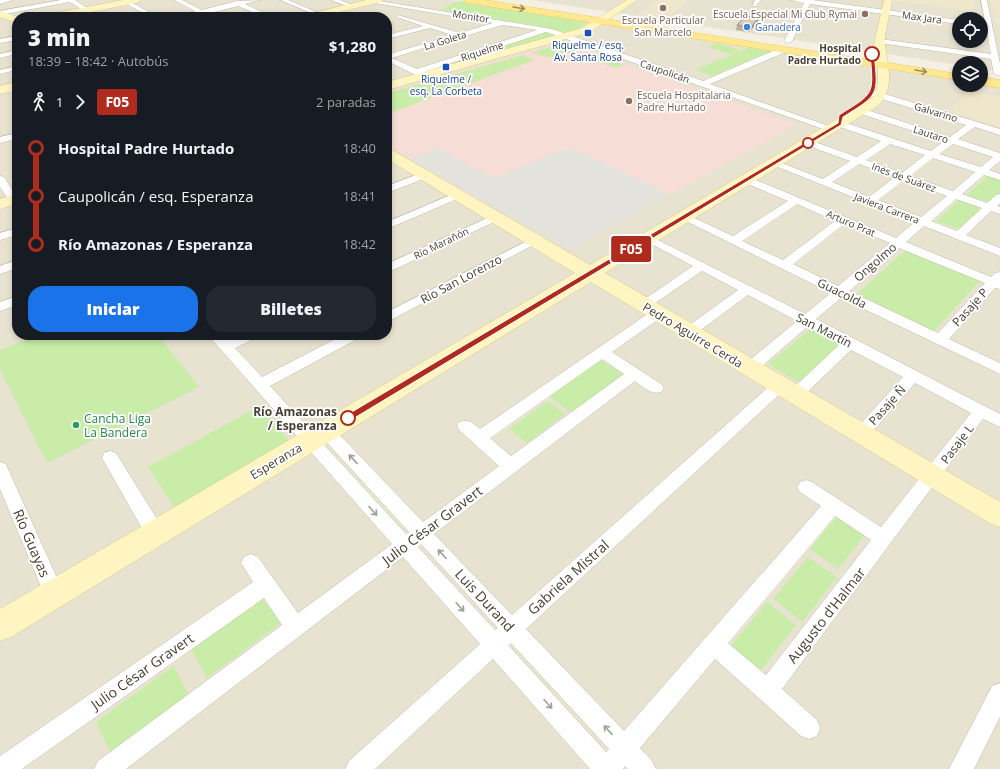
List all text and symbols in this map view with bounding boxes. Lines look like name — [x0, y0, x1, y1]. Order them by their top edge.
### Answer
marker: Escuela Particular San Marcelo — [658, 3, 668, 13]
one-way arrow — [512, 4, 525, 12]
street label: Monitor — [451, 6, 491, 26]
place label: Escuela Especial Mi Club Rymai — [713, 7, 857, 21]
street label: Max Jara — [901, 7, 943, 27]
marker: Escuela Especial Mi Club Rymai — [860, 9, 870, 19]
map controls — [952, 12, 988, 92]
button: locate — [952, 12, 988, 48]
place label: Escuela Particular San Marcelo — [622, 13, 704, 39]
place label: Ganadera — [755, 20, 801, 34]
text: 3 min — [28, 22, 91, 52]
marker: Ganadera — [742, 22, 752, 32]
street label: La Goleta — [422, 27, 468, 53]
marker: Riquelme / esq. Av. Santa Rosa — [583, 28, 593, 38]
text: $1,280 — [329, 36, 376, 56]
street label: Riquelme — [459, 37, 505, 64]
place label: Riquelme / esq. Av. Santa Rosa — [552, 38, 624, 64]
place label: Hospital Padre Hurtado — [788, 41, 861, 67]
marker: Hospital Padre Hurtado — [864, 46, 880, 62]
text: 18:39 – 18:42 · Autobús — [28, 52, 169, 70]
street label: Caupolicán — [638, 56, 692, 86]
button: layers — [952, 56, 988, 92]
marker: Riquelme / esq. La Corbeta — [441, 62, 451, 72]
one-way arrow — [914, 67, 927, 75]
place label: Riquelme / esq. La Corbeta — [410, 72, 482, 98]
place label: Escuela Hospitalaria Padre Hurtado — [637, 88, 731, 114]
icon: walk — [28, 91, 50, 113]
icon: forward — [69, 91, 91, 113]
text: F05 — [105, 92, 129, 111]
text: 1 — [56, 93, 63, 111]
text: 2 paradas — [316, 93, 376, 111]
marker: Escuela Hospitalaria Padre Hurtado — [624, 96, 634, 106]
street label: Galvarino — [913, 99, 959, 125]
street label: Lautaro — [912, 122, 950, 146]
unlabelled marker — [802, 137, 814, 149]
text: Hospital Padre Hurtado — [58, 138, 234, 158]
text: 18:40 — [343, 139, 376, 157]
street label: Inés de Suárez — [870, 159, 939, 195]
text: Caupolicán / esq. Esperanza — [58, 186, 253, 206]
text: 18:41 — [343, 187, 376, 205]
street label: Javiera Carrera — [851, 189, 922, 227]
street label: Arturo Prat — [824, 206, 878, 240]
street label: Río Marañón — [411, 224, 471, 262]
text: Río Amazonas / Esperanza — [58, 234, 253, 254]
text: 18:42 — [343, 235, 376, 253]
line badge: F05 — [608, 236, 654, 262]
text: F05 — [619, 239, 643, 258]
street label: Ongolmo — [850, 239, 900, 285]
street label: Río San Lorenzo — [417, 250, 505, 308]
street label: Guacolda — [815, 274, 869, 312]
street label: Pasaje P — [948, 284, 992, 330]
button: Iniciar — [28, 286, 198, 332]
button: Billetes — [206, 286, 376, 332]
street label: Pedro Aguirre Cerda — [640, 298, 746, 372]
street label: San Martín — [793, 309, 855, 351]
street label: Pasaje Ñ — [865, 381, 909, 429]
place label: Río Amazonas / Esperanza — [253, 403, 337, 434]
place label: Cancha Liga La Bandera — [84, 410, 151, 441]
marker: Río Amazonas / Esperanza — [340, 410, 356, 426]
marker: Cancha Liga La Bandera — [71, 420, 81, 430]
street label: Pasaje L — [937, 421, 977, 467]
street label: Esperanza — [247, 439, 305, 483]
one-way arrow — [348, 454, 358, 464]
street label: Julio César Gravert — [376, 481, 486, 570]
street label: Río Guayas — [9, 506, 55, 580]
one-way arrow — [368, 506, 378, 516]
street label: Gabriela Mistral — [523, 535, 613, 619]
one-way arrow — [437, 549, 447, 559]
street label: Augusto d'Halmar — [782, 563, 870, 667]
street label: Luis Durand — [451, 565, 519, 635]
one-way arrow — [456, 602, 465, 613]
street label: Julio César Gravert — [85, 628, 197, 715]
one-way arrow — [543, 699, 552, 709]
one-way arrow — [603, 725, 613, 735]

